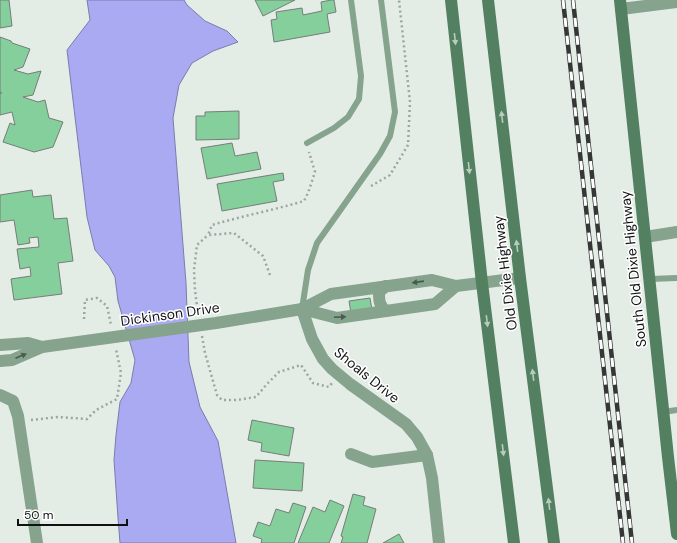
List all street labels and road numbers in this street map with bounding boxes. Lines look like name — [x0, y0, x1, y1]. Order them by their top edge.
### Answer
street label: South Old Dixie Highway — [616, 190, 650, 348]
street label: Old Dixie Highway — [489, 214, 521, 332]
street label: Dickinson Drive — [119, 298, 221, 330]
street label: Shoals Drive — [331, 343, 403, 407]

